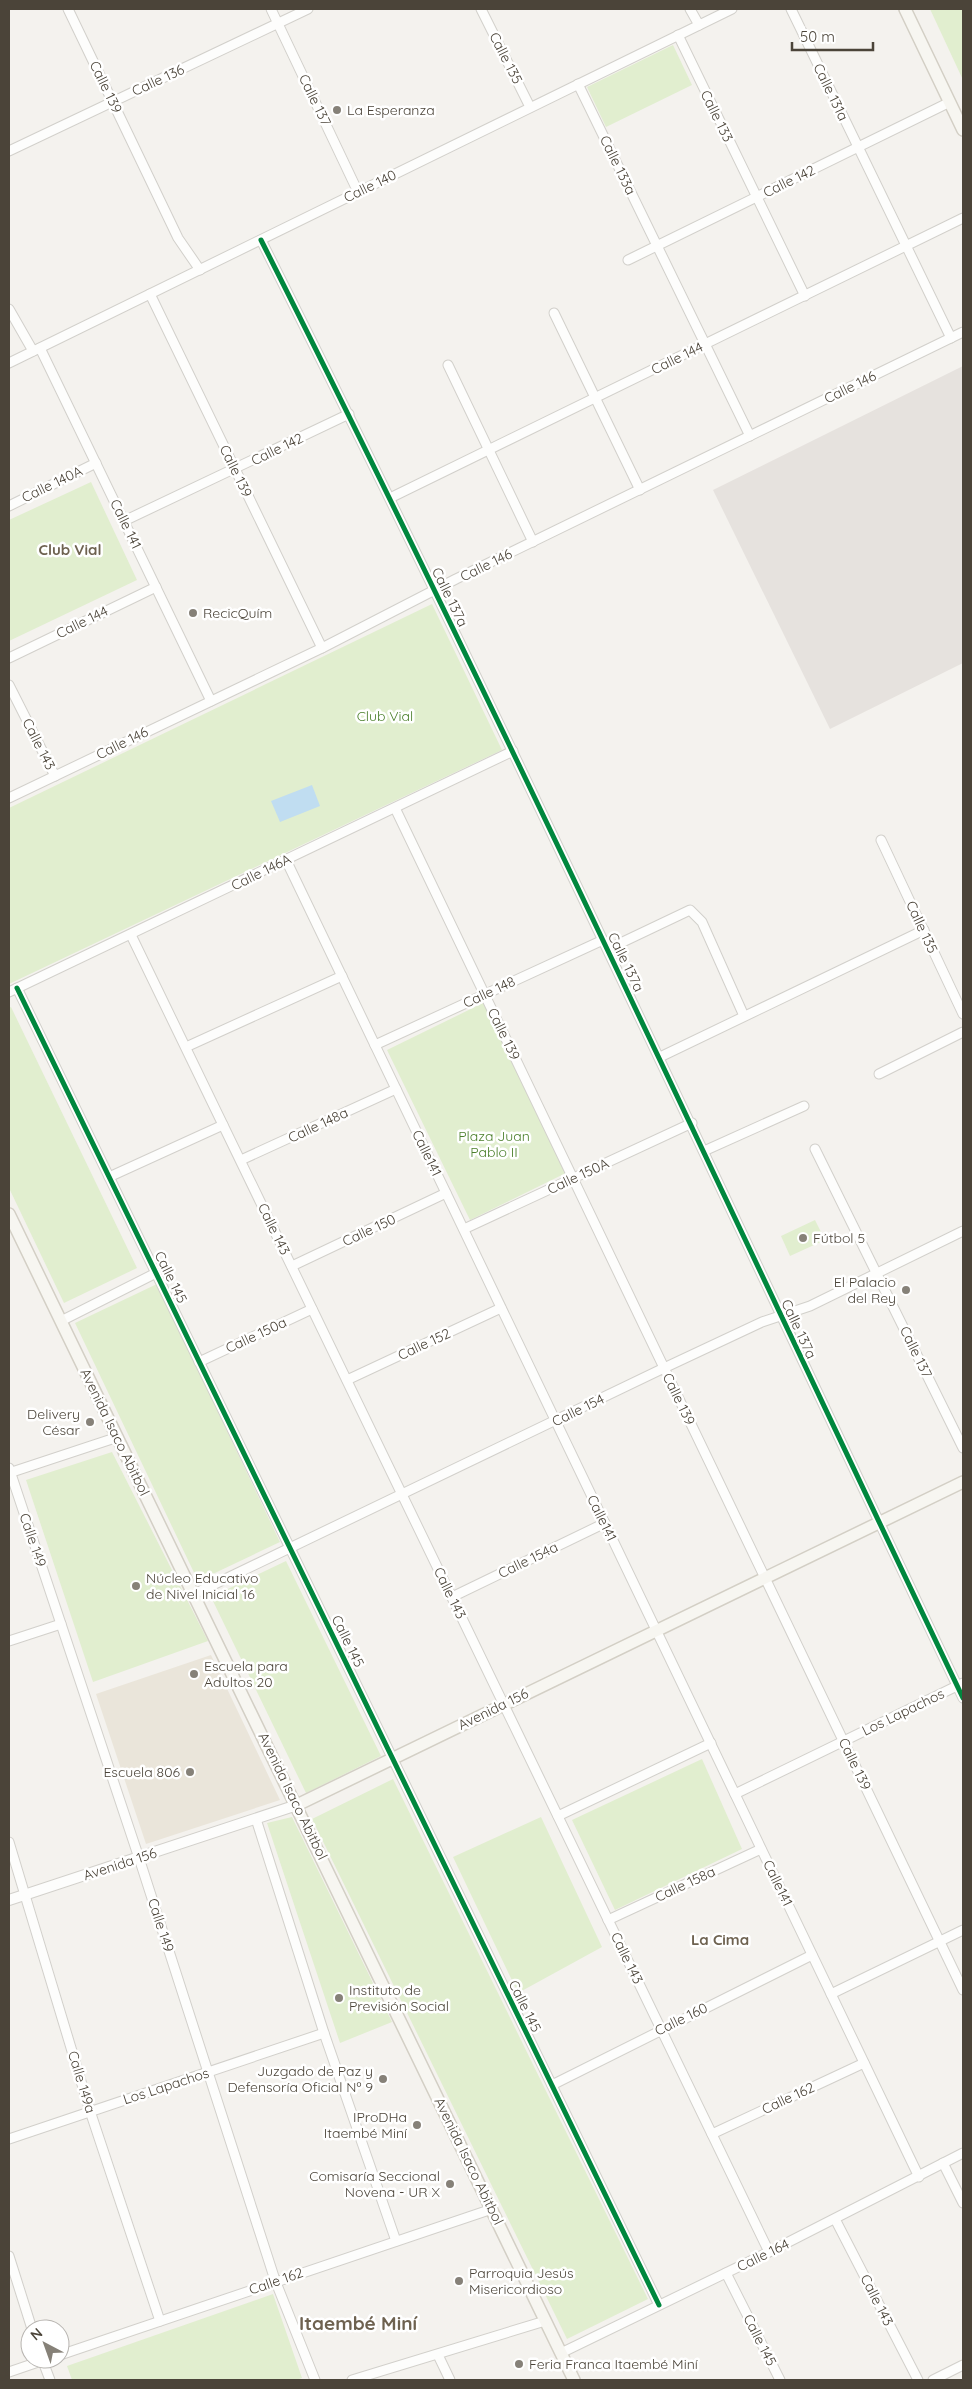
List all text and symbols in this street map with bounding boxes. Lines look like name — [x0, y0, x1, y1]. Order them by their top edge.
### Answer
scale bar — [792, 20, 873, 52]
text: 50 m — [800, 27, 835, 46]
street label: Calle 135 — [485, 29, 527, 87]
street label: Calle 139 — [86, 58, 126, 116]
street label: Calle 136 — [129, 60, 187, 100]
street label: Calle 131a — [809, 60, 853, 124]
street label: Calle 137 — [295, 71, 335, 129]
street label: Calle 133 — [697, 87, 737, 145]
place label: La Esperanza — [347, 101, 435, 119]
marker: La Esperanza — [331, 104, 343, 116]
street label: Calle 133a — [596, 132, 640, 198]
street label: Calle 142 — [760, 161, 818, 201]
street label: Calle 140 — [341, 166, 399, 206]
street label: Calle 144 — [648, 338, 706, 378]
street label: Calle 146 — [821, 367, 879, 407]
street label: Calle 142 — [248, 429, 306, 469]
street label: Calle 139 — [216, 442, 256, 500]
street label: Calle 140A — [19, 462, 85, 506]
street label: Calle 141 — [106, 496, 146, 552]
district label: Club Vial — [39, 540, 102, 559]
street label: Calle 146 — [457, 545, 515, 585]
street label: Calle 137a — [428, 564, 472, 630]
street label: Calle 144 — [53, 602, 111, 642]
place label: RecicQuím — [203, 604, 272, 622]
marker: RecicQuím — [187, 607, 199, 619]
park label: Club Vial — [357, 707, 413, 725]
street label: Calle 143 — [18, 715, 60, 773]
street label: Calle 146 — [93, 723, 151, 763]
street label: Calle 146A — [228, 850, 294, 894]
street label: Calle 135 — [902, 898, 942, 956]
street label: Calle 137a — [604, 929, 648, 995]
street label: Calle 148 — [460, 972, 518, 1012]
street label: Calle 139 — [484, 1005, 524, 1063]
street label: Calle 148a — [285, 1103, 351, 1147]
street label: Calle141 — [408, 1127, 446, 1179]
park label: Plaza Juan Pablo II — [458, 1127, 530, 1161]
street label: Calle 150A — [544, 1154, 612, 1198]
street label: Calle 143 — [254, 1200, 294, 1258]
street label: Calle 150 — [339, 1210, 399, 1250]
place label: Fútbol 5 — [813, 1229, 865, 1247]
marker: Fútbol 5 — [797, 1232, 809, 1244]
street label: Calle 145 — [151, 1248, 191, 1306]
place label: El Palacio del Rey — [834, 1273, 896, 1307]
marker: El Palacio del Rey — [900, 1284, 912, 1296]
street label: Calle 137a — [777, 1296, 821, 1362]
street label: Calle 150a — [223, 1313, 289, 1357]
street label: Calle 137 — [896, 1323, 936, 1381]
street label: Calle 152 — [395, 1324, 453, 1364]
street label: Avenida Isaco Abitbol — [76, 1365, 154, 1499]
street label: Calle 139 — [659, 1370, 699, 1428]
street label: Calle 154 — [549, 1390, 607, 1430]
place label: Delivery César — [27, 1405, 81, 1439]
marker: Delivery César — [84, 1416, 96, 1428]
street label: Calle141 — [583, 1492, 621, 1544]
street label: Calle 149 — [15, 1511, 51, 1569]
street label: Calle 154a — [495, 1538, 561, 1582]
street label: Calle 143 — [430, 1564, 470, 1622]
place label: Núcleo Educativo de Nivel Inicial 16 — [146, 1569, 259, 1603]
marker: Núcleo Educativo de Nivel Inicial 16 — [130, 1580, 142, 1592]
street label: Calle 145 — [328, 1612, 368, 1670]
place label: Escuela para Adultos 20 — [204, 1657, 288, 1691]
marker: Escuela para Adultos 20 — [188, 1668, 200, 1680]
street label: Avenida 156 — [455, 1684, 532, 1734]
street label: Los Lapachos — [859, 1684, 947, 1740]
street label: Avenida Isaco Abitbol — [254, 1729, 332, 1863]
street label: Calle 139 — [835, 1735, 875, 1793]
place label: Escuela 806 — [103, 1763, 180, 1781]
marker: Escuela 806 — [184, 1766, 196, 1778]
street label: Avenida 156 — [81, 1844, 159, 1884]
street label: Calle141 — [759, 1857, 797, 1909]
street label: Calle 158a — [652, 1862, 718, 1906]
street label: Calle 149 — [144, 1896, 178, 1954]
street label: Calle 143 — [607, 1929, 647, 1987]
district label: La Cima — [691, 1930, 749, 1949]
street label: Calle 145 — [505, 1977, 545, 2035]
place label: Instituto de Previsión Social — [349, 1981, 449, 2015]
marker: Instituto de Previsión Social — [333, 1992, 345, 2004]
street label: Calle 160 — [652, 1998, 710, 2040]
street label: Calle 149a — [64, 2049, 100, 2115]
place label: Juzgado de Paz y Defensoría Oficial Nº 9 — [227, 2062, 373, 2096]
street label: Los Lapachos — [121, 2064, 211, 2108]
marker: Juzgado de Paz y Defensoría Oficial Nº 9 — [377, 2073, 389, 2085]
street label: Calle 162 — [759, 2078, 817, 2118]
street label: Avenida Isaco Abitbol — [430, 2094, 508, 2228]
place label: IProDHa Itaembé Miní — [324, 2108, 407, 2142]
marker: IProDHa Itaembé Miní — [411, 2119, 423, 2131]
place label: Comisaría Seccional Novena - UR X — [309, 2167, 441, 2201]
marker: Comisaría Seccional Novena - UR X — [444, 2178, 456, 2190]
street label: Calle 164 — [734, 2235, 792, 2275]
street label: Calle 162 — [247, 2263, 306, 2299]
place label: Parroquia Jesús Misericordioso — [469, 2264, 573, 2298]
street label: Calle 143 — [856, 2271, 898, 2329]
marker: Parroquia Jesús Misericordioso — [453, 2275, 465, 2287]
district label: Itaembé Miní — [299, 2311, 418, 2335]
street label: Calle 145 — [739, 2311, 781, 2369]
north arrow — [20, 2319, 70, 2369]
text: N — [27, 2324, 46, 2344]
place label: Feria Franca Itaembé Miní — [529, 2355, 698, 2373]
marker: Feria Franca Itaembé Miní — [513, 2358, 525, 2370]

